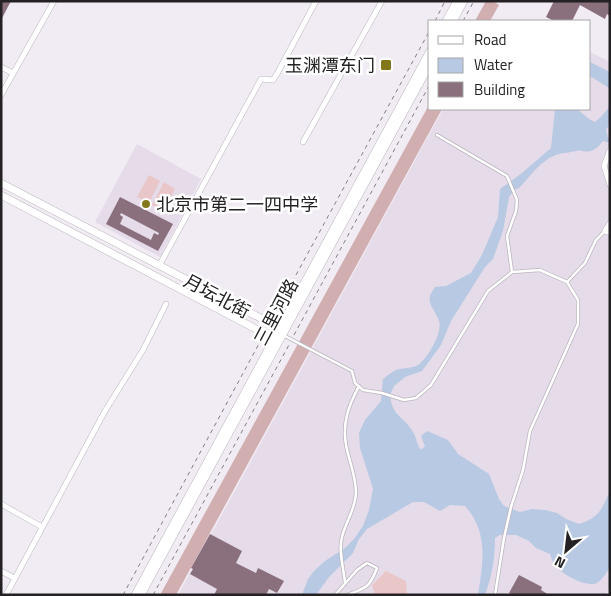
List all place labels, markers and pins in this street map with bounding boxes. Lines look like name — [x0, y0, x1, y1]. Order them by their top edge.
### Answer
place label: 玉渊潭东门 — [285, 52, 375, 79]
marker: 玉渊潭东门 — [379, 58, 393, 72]
place label: 北京市第二一四中学 — [156, 191, 318, 218]
marker: 北京市第二一四中学 — [140, 198, 152, 210]

